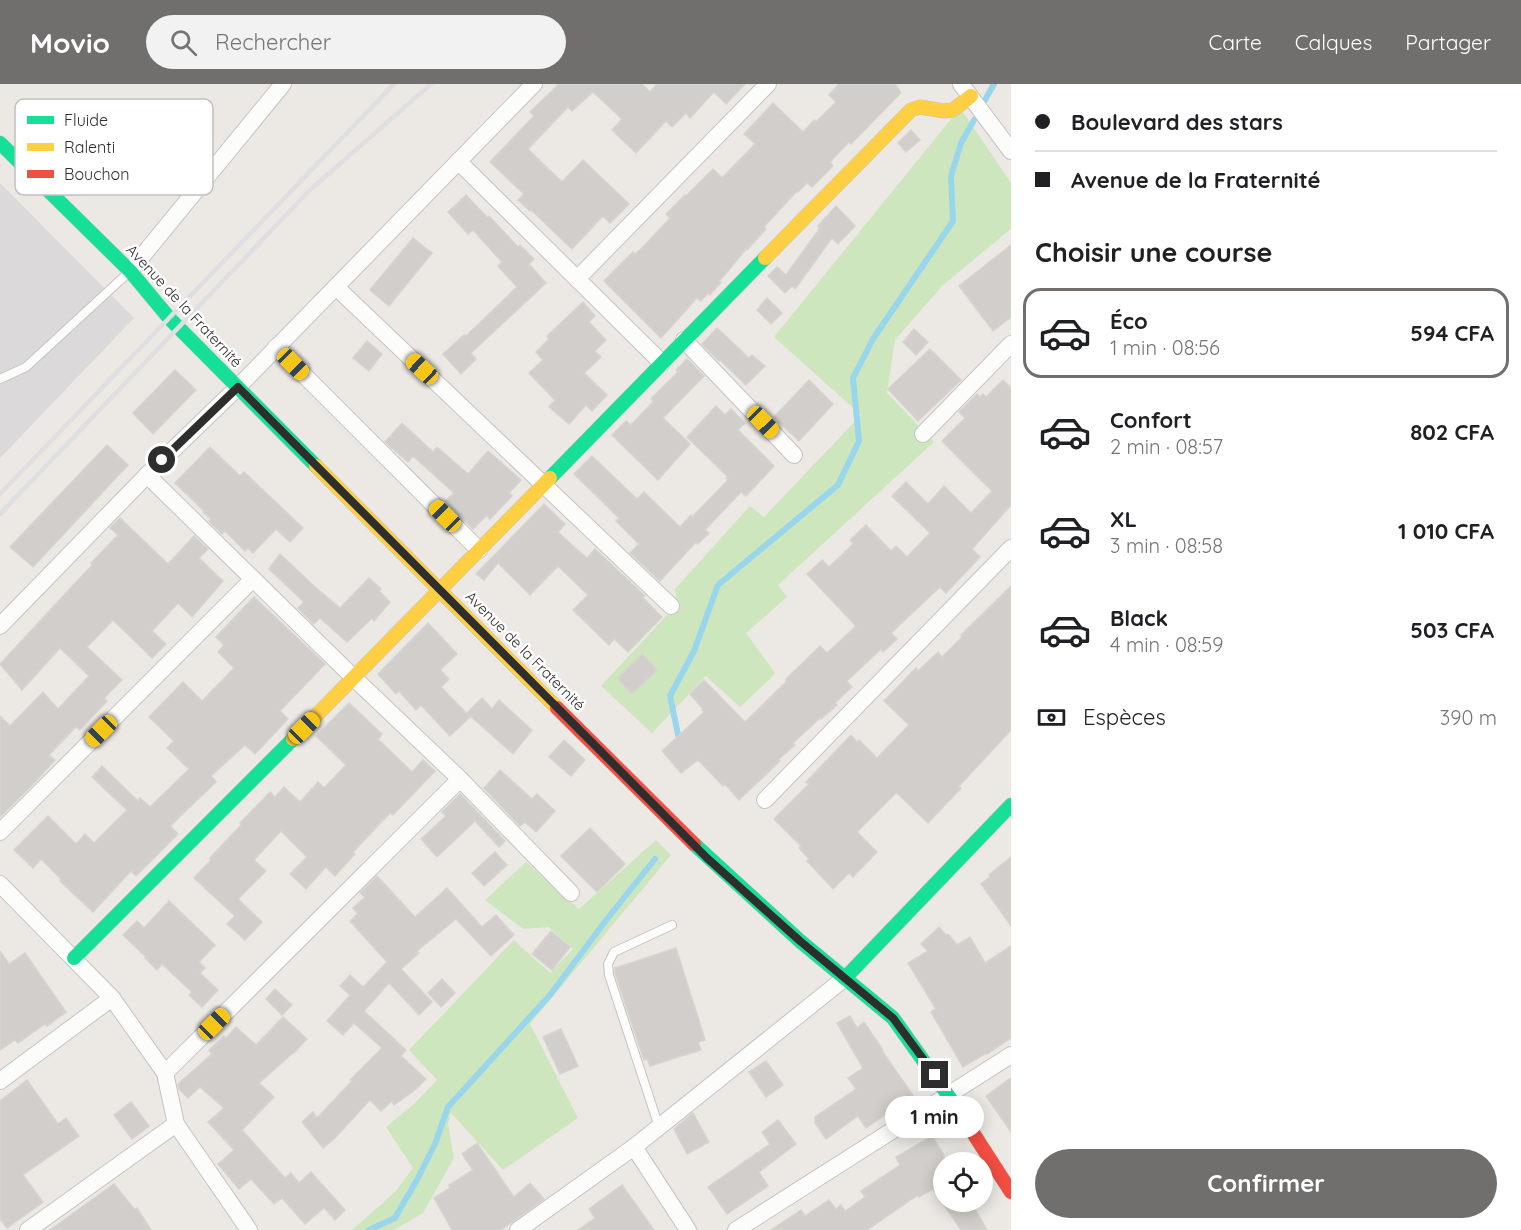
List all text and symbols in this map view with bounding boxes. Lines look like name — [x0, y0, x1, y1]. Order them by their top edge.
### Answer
search box — [146, 15, 566, 69]
text: Movio — [30, 25, 110, 60]
icon: search — [167, 26, 200, 59]
text: Rechercher — [215, 28, 331, 56]
text: Carte — [1208, 29, 1262, 55]
text: Calques — [1295, 29, 1372, 55]
text: Partager — [1405, 29, 1491, 55]
legend — [15, 99, 213, 195]
text: Boulevard des stars — [1071, 108, 1283, 136]
text: Fluide — [64, 110, 108, 130]
text: Ralenti — [64, 137, 115, 157]
text: Bouchon — [64, 164, 129, 184]
text: Avenue de la Fraternité — [1071, 166, 1321, 194]
text: Choisir une course — [1035, 235, 1272, 269]
street label: Avenue de la Fraternité — [122, 240, 246, 371]
icon: car — [1038, 306, 1092, 360]
text: Éco — [1110, 307, 1148, 335]
text: 594 CFA — [1410, 319, 1494, 347]
text: 1 min · 08:56 — [1110, 335, 1220, 360]
car — [274, 345, 312, 383]
car — [403, 350, 441, 388]
car — [744, 403, 782, 441]
icon: car — [1038, 405, 1092, 459]
text: Confort — [1110, 406, 1192, 434]
text: 802 CFA — [1410, 418, 1494, 446]
text: 2 min · 08:57 — [1110, 434, 1223, 459]
route start — [148, 446, 175, 473]
car — [426, 497, 464, 535]
icon: car — [1038, 504, 1092, 558]
text: XL — [1110, 505, 1137, 533]
text: 1 010 CFA — [1398, 517, 1494, 545]
text: 3 min · 08:58 — [1110, 533, 1223, 558]
street label: Avenue de la Fraternité — [462, 587, 589, 714]
icon: car — [1038, 603, 1092, 657]
text: Black — [1110, 604, 1168, 632]
text: 503 CFA — [1410, 616, 1494, 644]
text: 4 min · 08:59 — [1110, 632, 1223, 657]
icon: cash — [1035, 701, 1068, 734]
text: Espèces — [1083, 703, 1166, 731]
text: 390 m — [1440, 705, 1497, 730]
car — [285, 709, 323, 747]
car — [82, 712, 120, 750]
car — [195, 1005, 233, 1043]
route end — [921, 1061, 948, 1088]
callout: 1 min — [886, 1096, 984, 1138]
text: 1 min — [910, 1104, 959, 1129]
button: Confirmer — [1035, 1149, 1497, 1218]
map controls — [933, 1152, 993, 1212]
button: locate — [933, 1152, 993, 1212]

